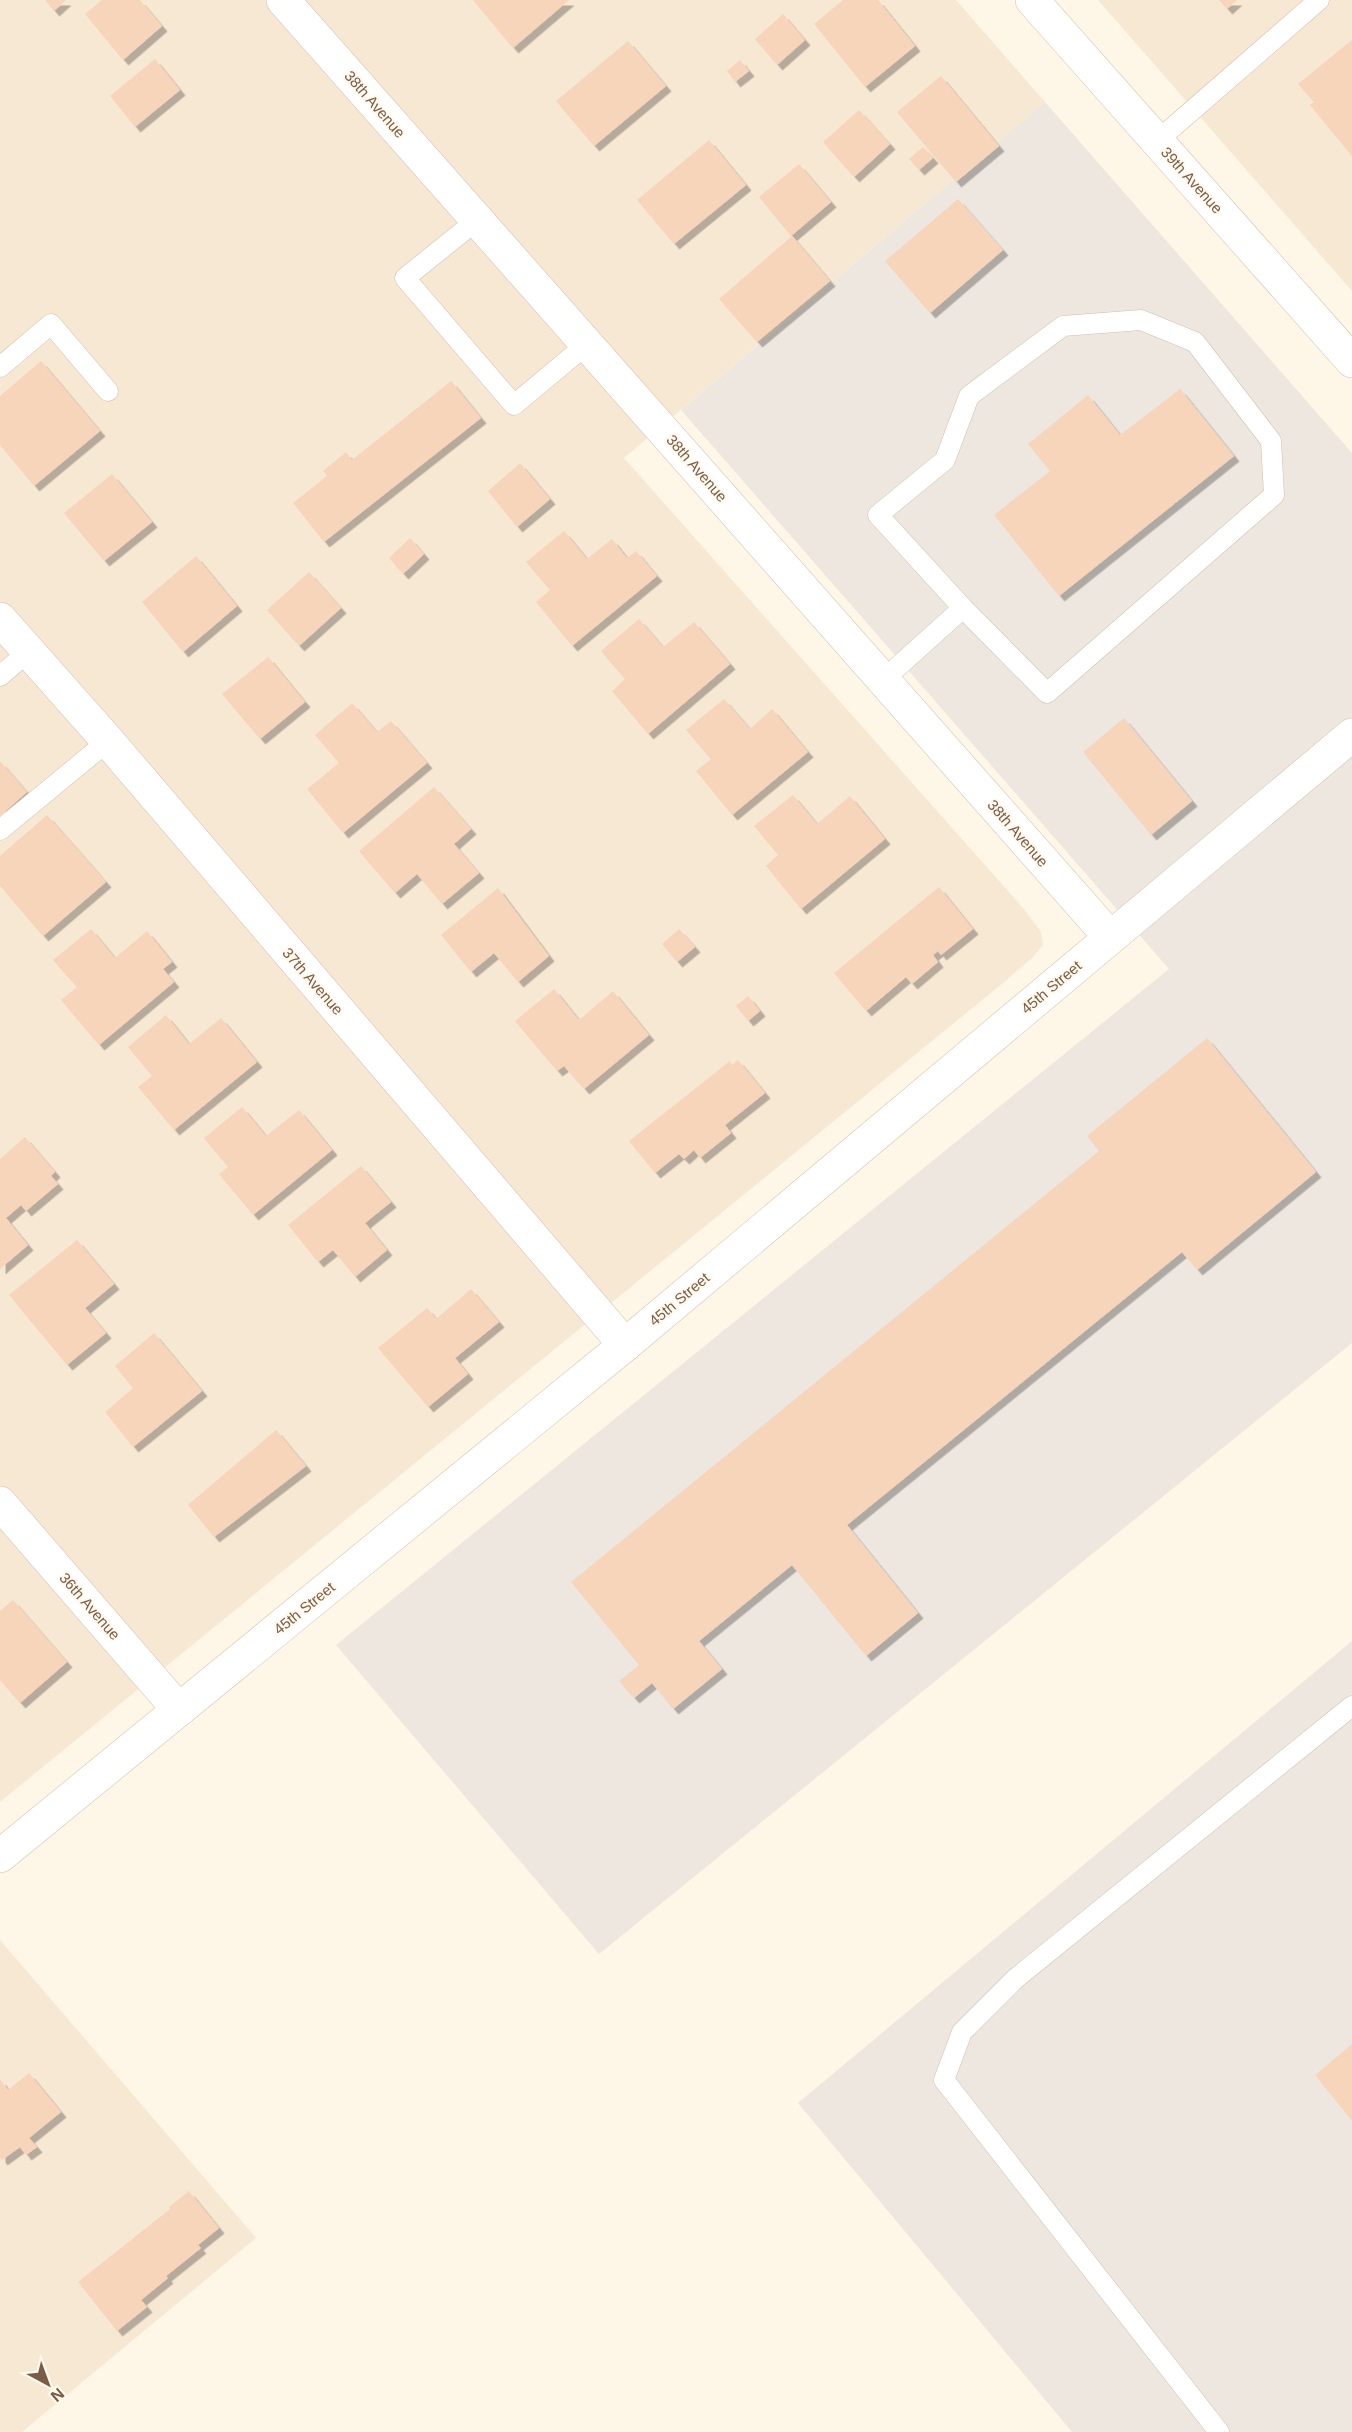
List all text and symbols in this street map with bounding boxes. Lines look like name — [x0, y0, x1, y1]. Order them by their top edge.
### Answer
street label: 38th Avenue — [341, 67, 409, 141]
street label: 39th Avenue — [1158, 143, 1226, 217]
street label: 38th Avenue — [663, 431, 731, 505]
street label: 38th Avenue — [984, 796, 1052, 870]
street label: 37th Avenue — [279, 944, 347, 1018]
street label: 45th Street — [1017, 956, 1085, 1017]
street label: 45th Street — [645, 1268, 713, 1329]
street label: 36th Avenue — [56, 1569, 124, 1643]
street label: 45th Street — [270, 1578, 339, 1638]
north arrow — [18, 2354, 78, 2414]
text: N — [48, 2385, 67, 2405]

